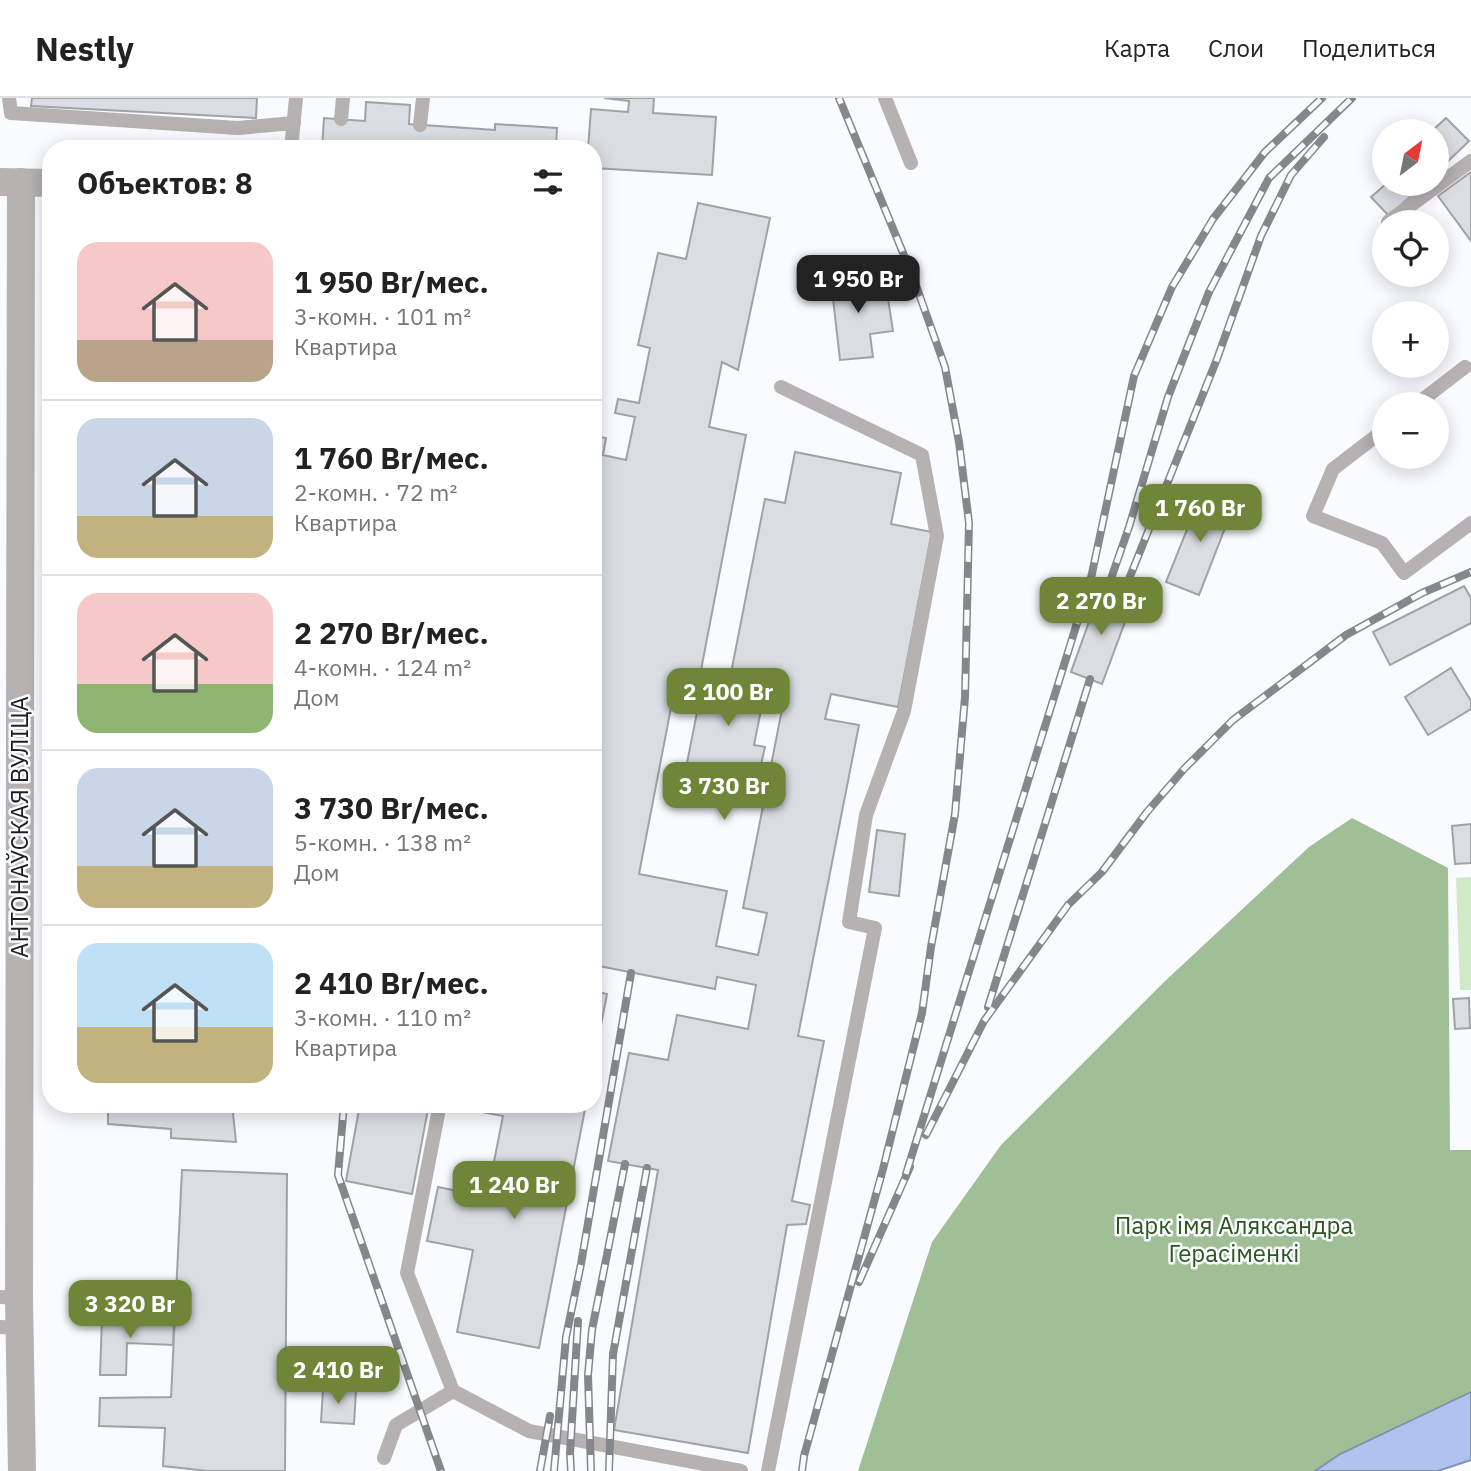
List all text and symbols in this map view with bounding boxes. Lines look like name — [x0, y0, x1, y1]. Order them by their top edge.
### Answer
text: Nestly — [35, 27, 134, 70]
text: Карта — [1104, 32, 1170, 64]
text: Слои — [1208, 32, 1264, 64]
text: Поделиться — [1302, 32, 1436, 64]
north arrow — [1372, 119, 1449, 196]
map controls — [1372, 119, 1449, 469]
text: Объектов: 8 — [77, 163, 253, 202]
icon: filters — [529, 163, 567, 201]
button: locate — [1372, 210, 1449, 287]
pin: 1 950 Br — [786, 256, 930, 315]
text: 1 950 Br/мес. — [294, 262, 489, 301]
text: 1 950 Br — [813, 263, 903, 293]
icon: home — [133, 270, 217, 354]
text: 3-комн. · 101 m² — [294, 301, 471, 331]
button: + — [1372, 301, 1449, 378]
text: Квартира — [294, 331, 397, 361]
button: − — [1372, 392, 1449, 469]
text: 1 760 Br/мес. — [294, 438, 489, 477]
icon: home — [133, 446, 217, 530]
text: 2-комн. · 72 m² — [294, 477, 457, 507]
pin: 1 760 Br — [1128, 484, 1272, 544]
text: 1 760 Br — [1155, 492, 1245, 522]
text: Квартира — [294, 507, 397, 537]
pin: 2 270 Br — [1029, 578, 1173, 637]
text: 2 270 Br — [1056, 585, 1146, 615]
text: 2 270 Br/мес. — [294, 613, 489, 652]
icon: home — [133, 621, 217, 705]
text: 4-комн. · 124 m² — [294, 652, 471, 682]
pin: 2 100 Br — [656, 668, 800, 728]
text: 2 100 Br — [683, 676, 773, 706]
text: Дом — [294, 682, 339, 712]
street label: АНТОНАЎСКАЯ ВУЛІЦА — [3, 696, 35, 958]
pin: 3 730 Br — [652, 762, 796, 822]
text: 3 730 Br — [679, 770, 769, 800]
text: 3 730 Br/мес. — [294, 788, 489, 827]
icon: home — [133, 796, 217, 880]
text: 5-комн. · 138 m² — [294, 827, 471, 857]
text: Дом — [294, 857, 339, 887]
text: 2 410 Br/мес. — [294, 963, 489, 1002]
icon: home — [133, 971, 217, 1055]
text: 3-комн. · 110 m² — [294, 1002, 471, 1032]
text: Квартира — [294, 1032, 397, 1062]
pin: 1 240 Br — [442, 1162, 586, 1221]
text: 1 240 Br — [469, 1169, 559, 1199]
park label: Парк імя Аляксандра Герасіменкі — [1115, 1209, 1353, 1269]
pin: 3 320 Br — [58, 1280, 202, 1340]
text: 3 320 Br — [85, 1288, 175, 1318]
pin: 2 410 Br — [266, 1346, 410, 1406]
text: 2 410 Br — [293, 1354, 383, 1384]

